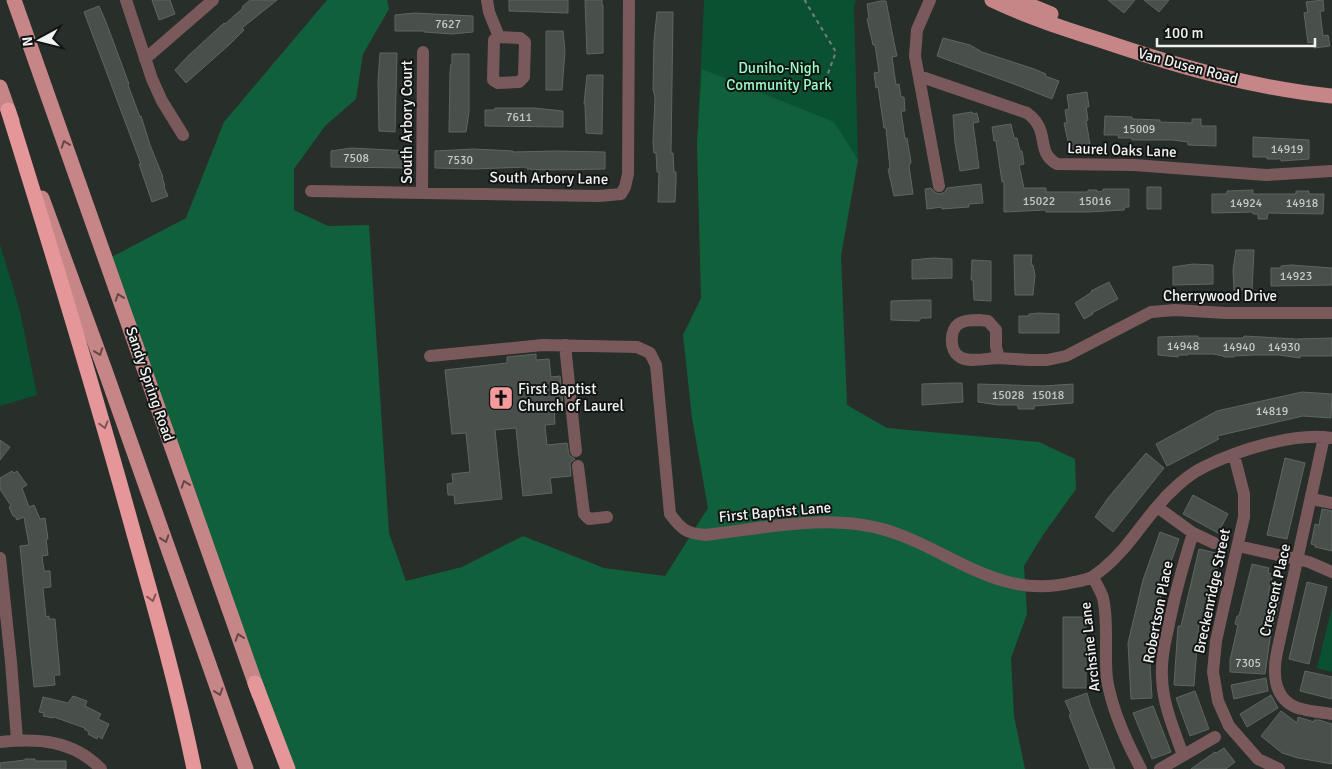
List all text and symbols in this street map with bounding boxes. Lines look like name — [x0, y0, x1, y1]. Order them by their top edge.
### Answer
north arrow — [15, 15, 65, 65]
scale bar — [1157, 15, 1314, 47]
house number: 7627 — [435, 17, 461, 32]
text: 100 m — [1164, 24, 1204, 42]
text: N — [19, 36, 37, 47]
street label: Van Dusen Road — [1136, 44, 1240, 88]
park label: Duniho-Nigh Community Park — [726, 59, 832, 94]
street label: South Arbory Court — [398, 60, 416, 184]
house number: 7611 — [506, 110, 532, 125]
house number: 15009 — [1123, 122, 1155, 137]
street label: Laurel Oaks Lane — [1067, 139, 1177, 161]
one-way arrow — [61, 140, 71, 149]
house number: 14919 — [1271, 142, 1303, 157]
house number: 7508 — [343, 151, 369, 166]
house number: 7530 — [447, 153, 473, 168]
street label: South Arbory Lane — [490, 168, 608, 188]
house number: 15022 — [1023, 194, 1055, 209]
house number: 15016 — [1079, 194, 1111, 209]
house number: 14924 — [1230, 196, 1263, 211]
house number: 14918 — [1286, 196, 1318, 211]
house number: 14923 — [1280, 269, 1312, 284]
street label: Cherrywood Drive — [1163, 287, 1277, 305]
one-way arrow — [115, 294, 125, 302]
street label: Sandy Spring Road — [122, 324, 178, 444]
house number: 14948 — [1167, 339, 1199, 354]
house number: 14940 — [1223, 340, 1255, 355]
house number: 14930 — [1268, 340, 1300, 355]
one-way arrow — [93, 348, 103, 356]
place label: First Baptist Church of Laurel — [518, 380, 624, 415]
church icon: First Baptist Church of Laurel — [488, 385, 514, 411]
house number: 15028 — [992, 388, 1024, 403]
house number: 15018 — [1032, 388, 1064, 403]
house number: 14819 — [1256, 404, 1288, 419]
one-way arrow — [98, 420, 108, 428]
one-way arrow — [181, 480, 191, 489]
street label: First Baptist Lane — [718, 498, 832, 526]
street label: Breckenridge Street — [1190, 527, 1234, 655]
one-way arrow — [159, 534, 169, 542]
street label: Crescent Place — [1256, 542, 1294, 638]
street label: Robertson Place — [1139, 559, 1177, 665]
one-way arrow — [146, 594, 156, 602]
street label: Archsine Lane — [1076, 601, 1104, 693]
one-way arrow — [234, 633, 244, 642]
house number: 7305 — [1235, 656, 1261, 671]
one-way arrow — [213, 687, 223, 696]

